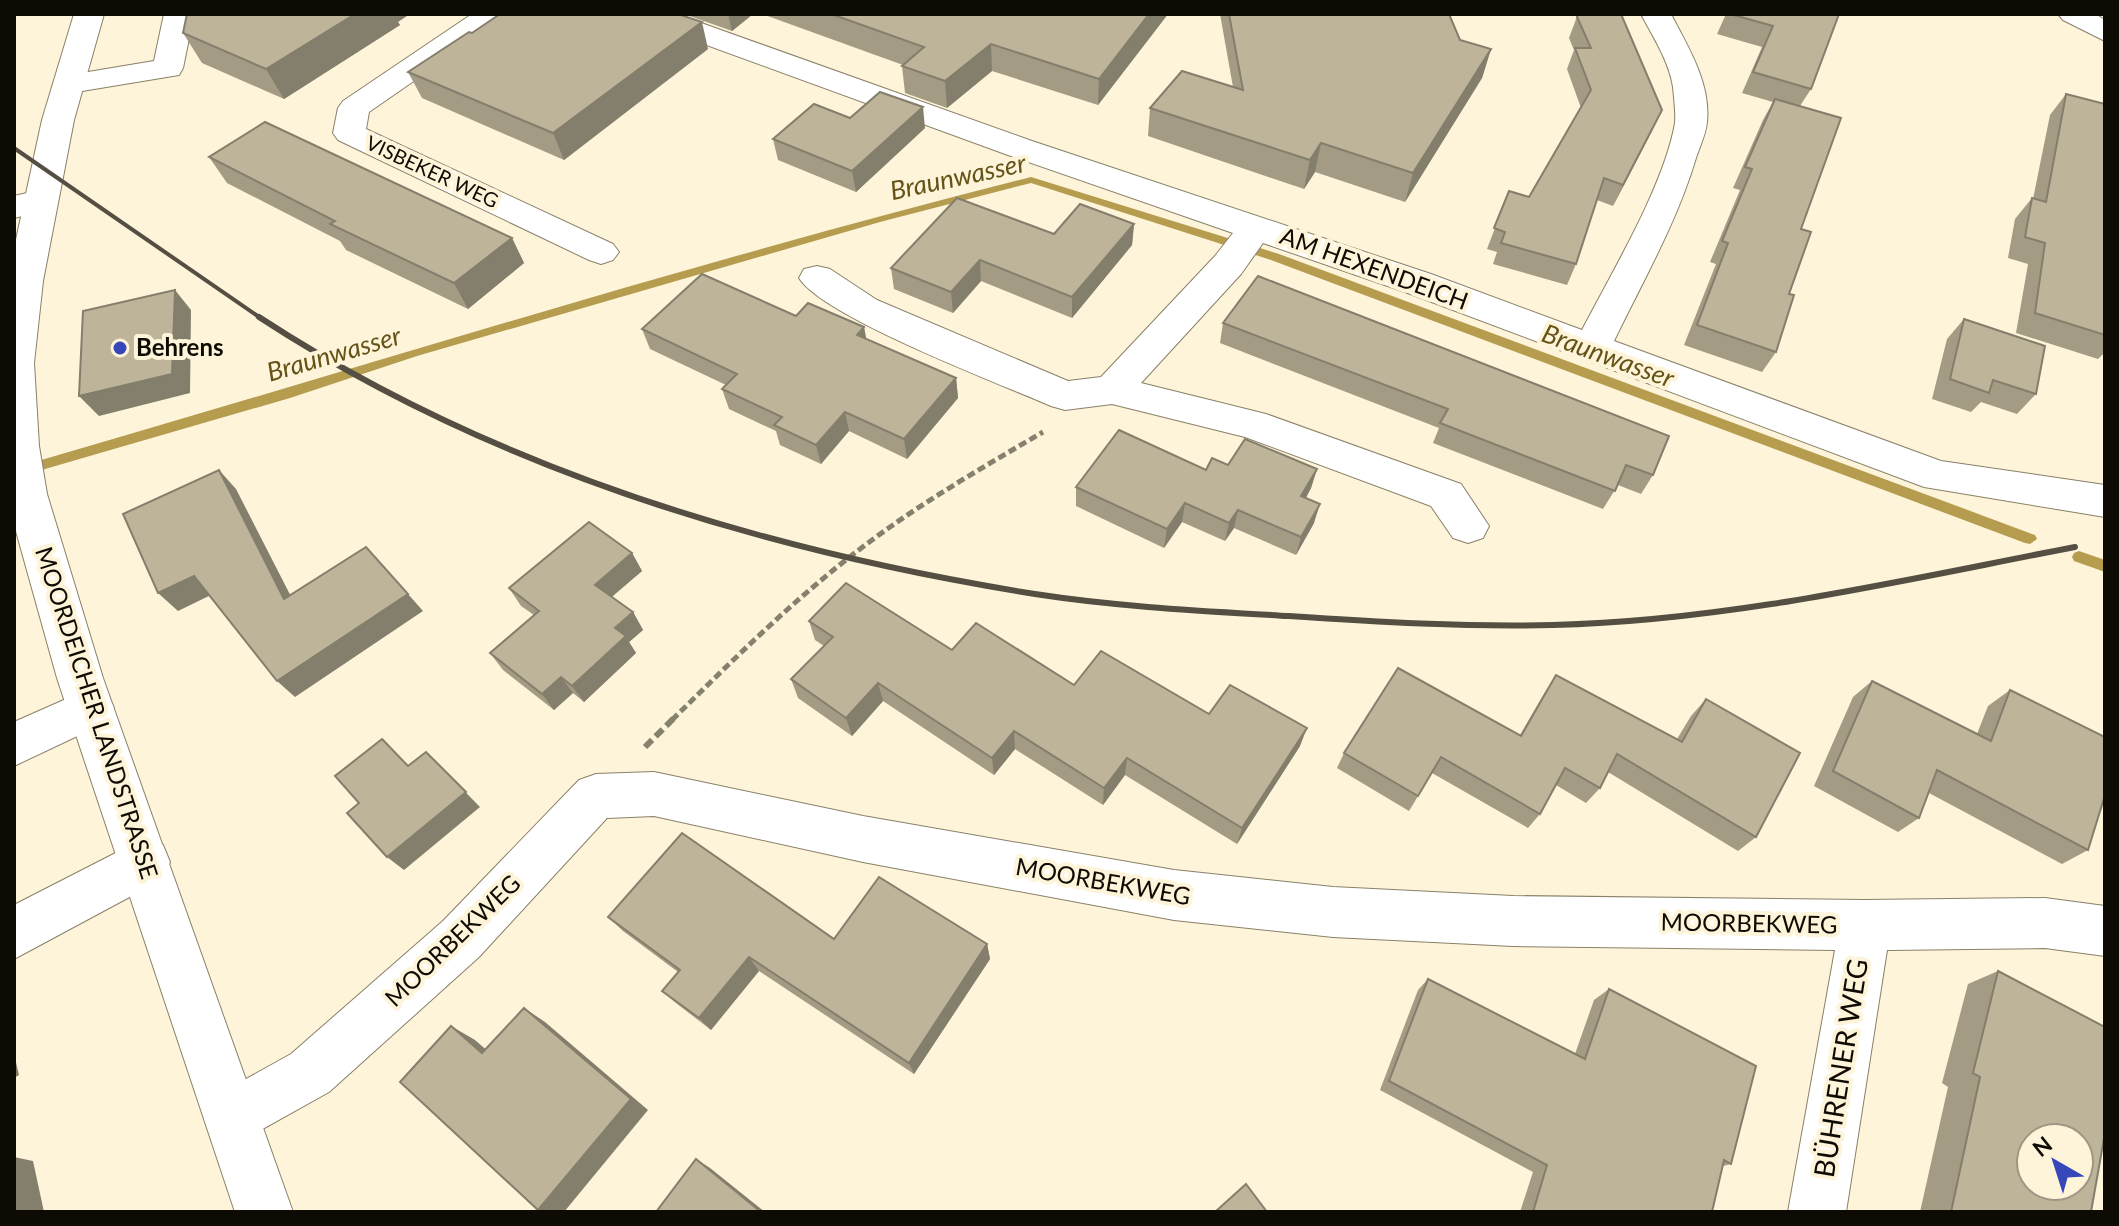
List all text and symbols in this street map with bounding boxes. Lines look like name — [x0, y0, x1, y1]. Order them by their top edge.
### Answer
street label: VISBEKER WEG — [362, 130, 502, 212]
water label: Braunwasser — [887, 146, 1030, 206]
street label: AM HEXENDEICH — [1277, 220, 1472, 315]
water label: Braunwasser — [1538, 316, 1680, 394]
water label: Braunwasser — [263, 318, 406, 387]
place label: Behrens — [136, 332, 224, 361]
marker: Behrens — [111, 339, 129, 357]
street label: MOORDEICHER LANDSTRASSE — [30, 543, 165, 882]
street label: MOORBEKWEG — [1014, 851, 1193, 910]
street label: MOORBEKWEG — [378, 868, 526, 1012]
street label: MOORBEKWEG — [1660, 906, 1838, 939]
street label: BÜHRENER WEG — [1806, 956, 1874, 1180]
north arrow — [2015, 1122, 2095, 1202]
text: N — [2027, 1130, 2057, 1162]

